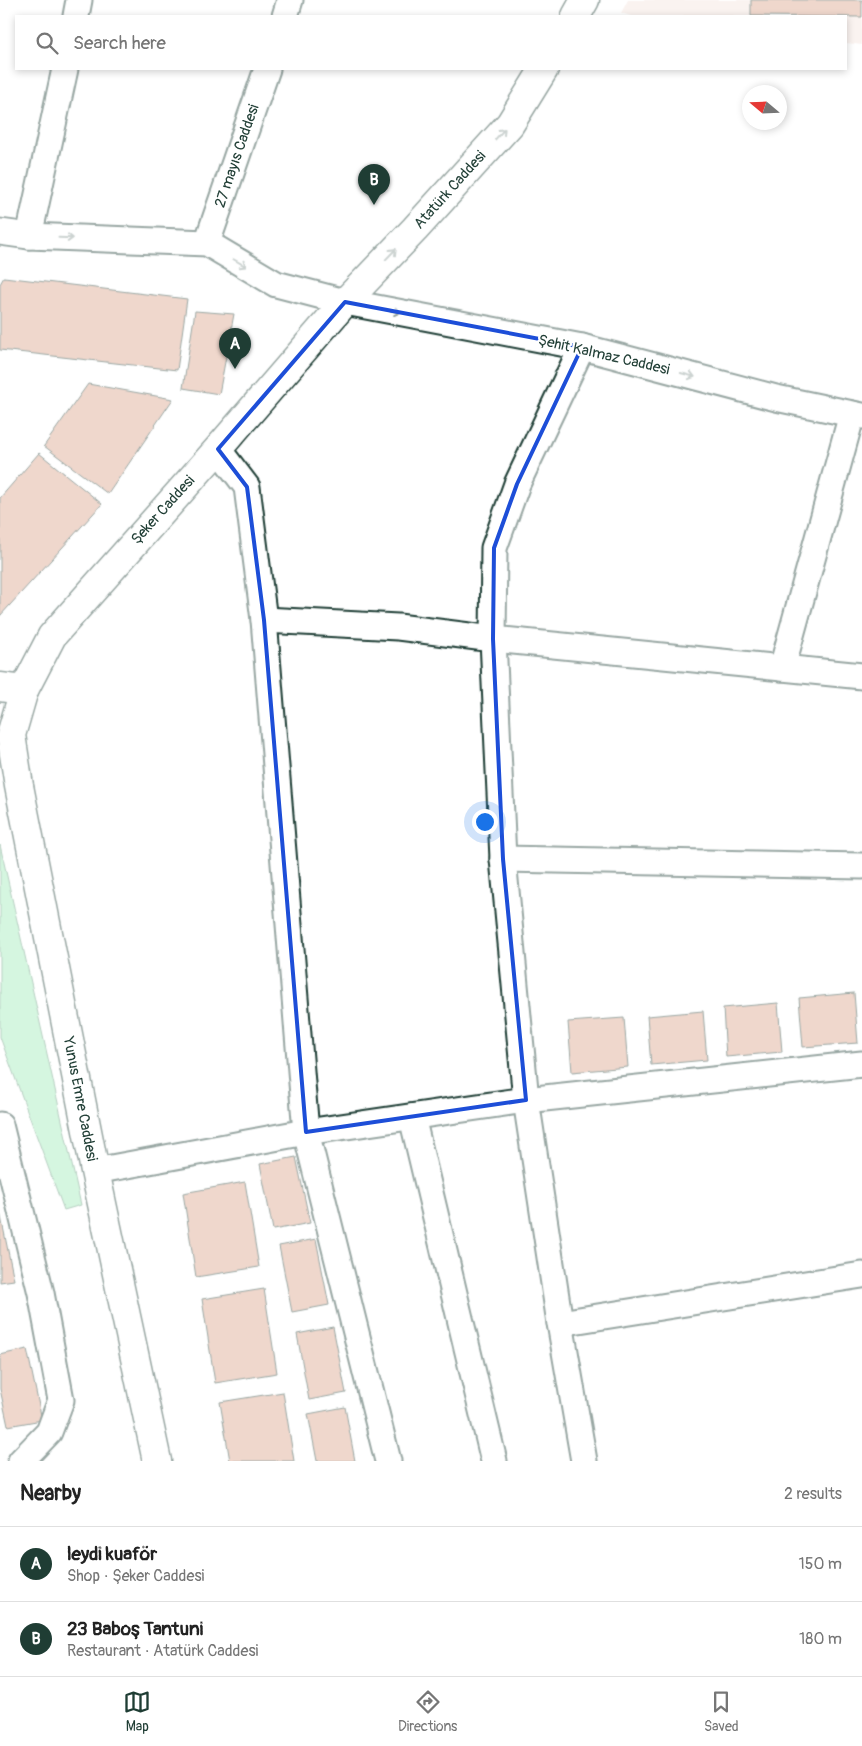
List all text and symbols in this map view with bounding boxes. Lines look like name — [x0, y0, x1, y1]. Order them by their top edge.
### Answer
search box — [15, 15, 847, 70]
icon: search — [33, 29, 61, 57]
text: Search here — [73, 31, 166, 55]
north arrow — [742, 85, 787, 130]
street label: 27 mayıs Caddesi — [210, 101, 264, 210]
one-way arrow — [494, 128, 506, 141]
street label: Atatürk Caddesi — [410, 147, 490, 233]
pin: B — [358, 164, 390, 205]
one-way arrow — [58, 233, 74, 242]
one-way arrow — [385, 248, 397, 261]
one-way arrow — [233, 258, 247, 268]
one-way arrow — [384, 307, 400, 317]
pin: A — [219, 328, 251, 369]
street label: Şehit Kalmaz Caddesi — [536, 331, 672, 379]
one-way arrow — [680, 371, 696, 380]
street label: Şeker Caddesi — [127, 471, 199, 548]
your location — [472, 809, 498, 835]
street label: Yunus Emre Caddesi — [58, 1034, 101, 1163]
text: Nearby — [20, 1480, 81, 1507]
text: 2 results — [784, 1484, 842, 1504]
text: leydi kuaför — [67, 1542, 157, 1566]
text: A — [31, 1554, 41, 1574]
text: 150 m — [798, 1554, 842, 1574]
text: Shop · Şeker Caddesi — [67, 1566, 204, 1586]
text: 23 Baboş Tantuni — [67, 1617, 203, 1641]
text: B — [31, 1629, 41, 1649]
text: 180 m — [799, 1629, 842, 1649]
text: Restaurant · Atatürk Caddesi — [67, 1641, 258, 1661]
tab: Map — [123, 1688, 151, 1735]
tab: Directions — [398, 1688, 457, 1735]
tab: Saved — [704, 1688, 739, 1735]

